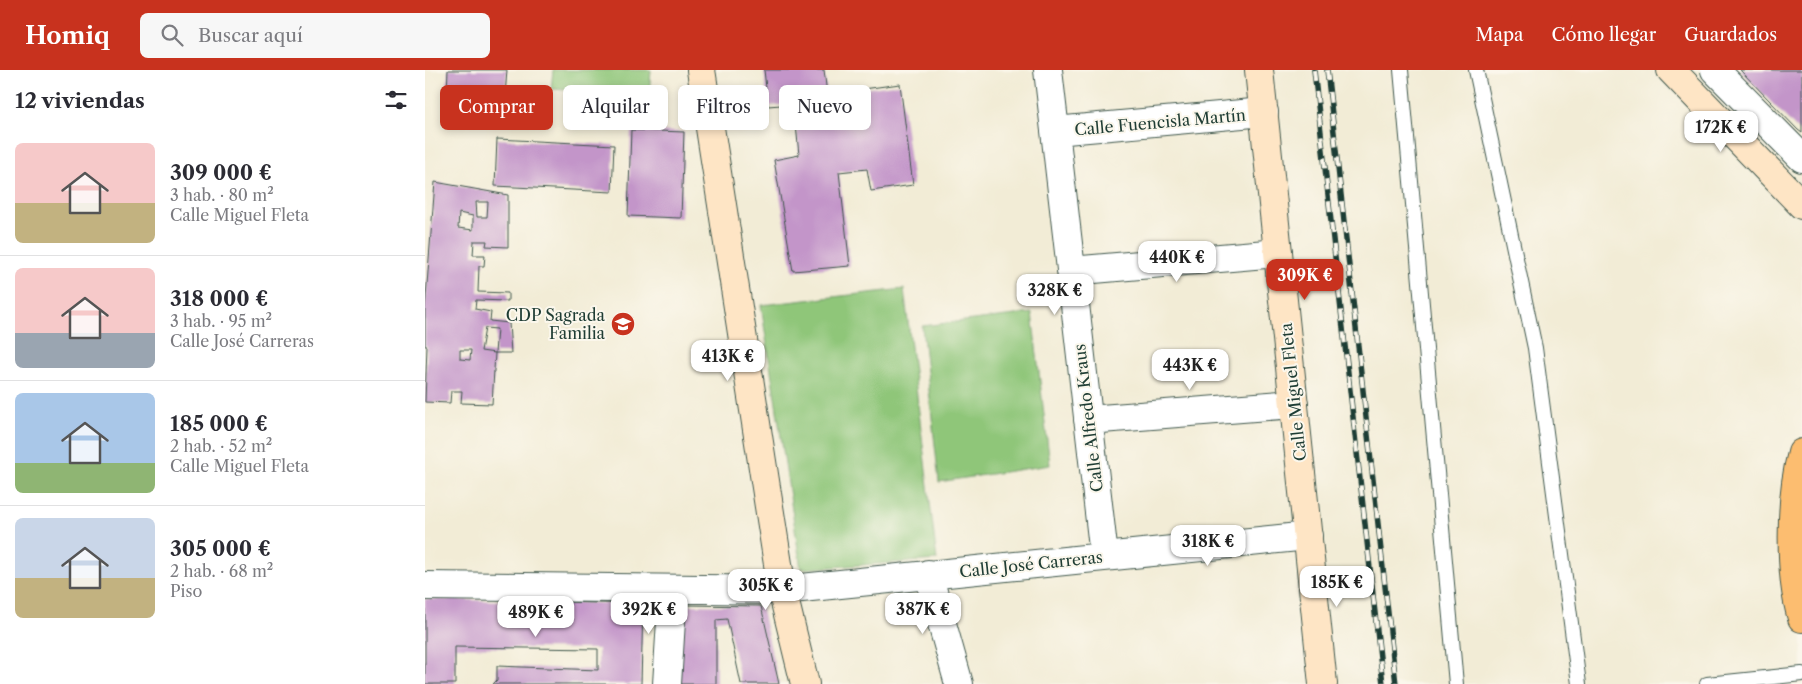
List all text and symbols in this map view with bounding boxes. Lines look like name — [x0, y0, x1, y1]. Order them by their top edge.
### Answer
search box — [140, 13, 490, 58]
text: Homiq — [25, 21, 110, 50]
icon: search — [158, 21, 186, 49]
text: Buscar aquí — [198, 24, 303, 47]
text: Mapa — [1475, 24, 1524, 46]
text: Cómo llegar — [1552, 24, 1656, 46]
text: Guardados — [1684, 24, 1777, 46]
chip: Comprar — [440, 85, 553, 130]
chip: Alquilar — [563, 85, 668, 130]
chip: Filtros — [678, 85, 769, 130]
chip: Nuevo — [779, 85, 871, 130]
icon: filters — [382, 86, 410, 114]
text: 12 viviendas — [15, 88, 145, 113]
street label: Calle Fuencisla Martín — [1073, 105, 1247, 139]
pin: 172K € — [1680, 111, 1762, 153]
text: 172K € — [1695, 117, 1747, 137]
text: 309 000 € — [170, 160, 272, 185]
icon: home — [55, 163, 115, 223]
text: 3 hab. · 80 m² — [170, 185, 274, 205]
text: Calle Miguel Fleta — [170, 205, 309, 225]
pin: 440K € — [1136, 240, 1218, 283]
text: 440K € — [1149, 247, 1205, 267]
pin: 309K € — [1264, 258, 1346, 301]
text: 309K € — [1277, 265, 1333, 285]
pin: 328K € — [1014, 274, 1096, 316]
text: 328K € — [1028, 280, 1082, 300]
text: 318 000 € — [170, 286, 268, 311]
icon: home — [55, 288, 115, 348]
place label: CDP Sagrada Familia — [506, 305, 606, 343]
text: 3 hab. · 95 m² — [170, 311, 272, 331]
school or university icon: CDP Sagrada Familia — [610, 311, 636, 337]
street label: Calle Miguel Fleta — [1276, 321, 1310, 462]
text: Calle José Carreras — [170, 331, 314, 351]
pin: 413K € — [687, 340, 769, 382]
street label: Calle Alfredo Kraus — [1069, 343, 1107, 493]
text: 413K € — [702, 346, 754, 366]
pin: 443K € — [1149, 348, 1231, 391]
text: 443K € — [1163, 355, 1217, 375]
text: 185 000 € — [170, 411, 268, 436]
icon: home — [55, 413, 115, 473]
text: 2 hab. · 52 m² — [170, 436, 272, 456]
text: Calle Miguel Fleta — [170, 456, 309, 476]
pin: 318K € — [1167, 524, 1249, 567]
text: 318K € — [1182, 531, 1234, 551]
text: 305 000 € — [170, 536, 271, 561]
icon: home — [55, 538, 115, 598]
street label: Calle José Carreras — [958, 547, 1104, 581]
text: 2 hab. · 68 m² — [170, 561, 273, 581]
pin: 185K € — [1296, 566, 1378, 608]
pin: 305K € — [725, 568, 807, 611]
text: 185K € — [1311, 572, 1363, 592]
text: 305K € — [739, 575, 793, 595]
text: Piso — [170, 581, 202, 601]
pin: 392K € — [608, 592, 690, 635]
pin: 387K € — [882, 592, 964, 635]
pin: 489K € — [495, 596, 577, 638]
text: 392K € — [622, 599, 676, 619]
text: 387K € — [896, 599, 950, 619]
text: 489K € — [508, 602, 564, 622]

